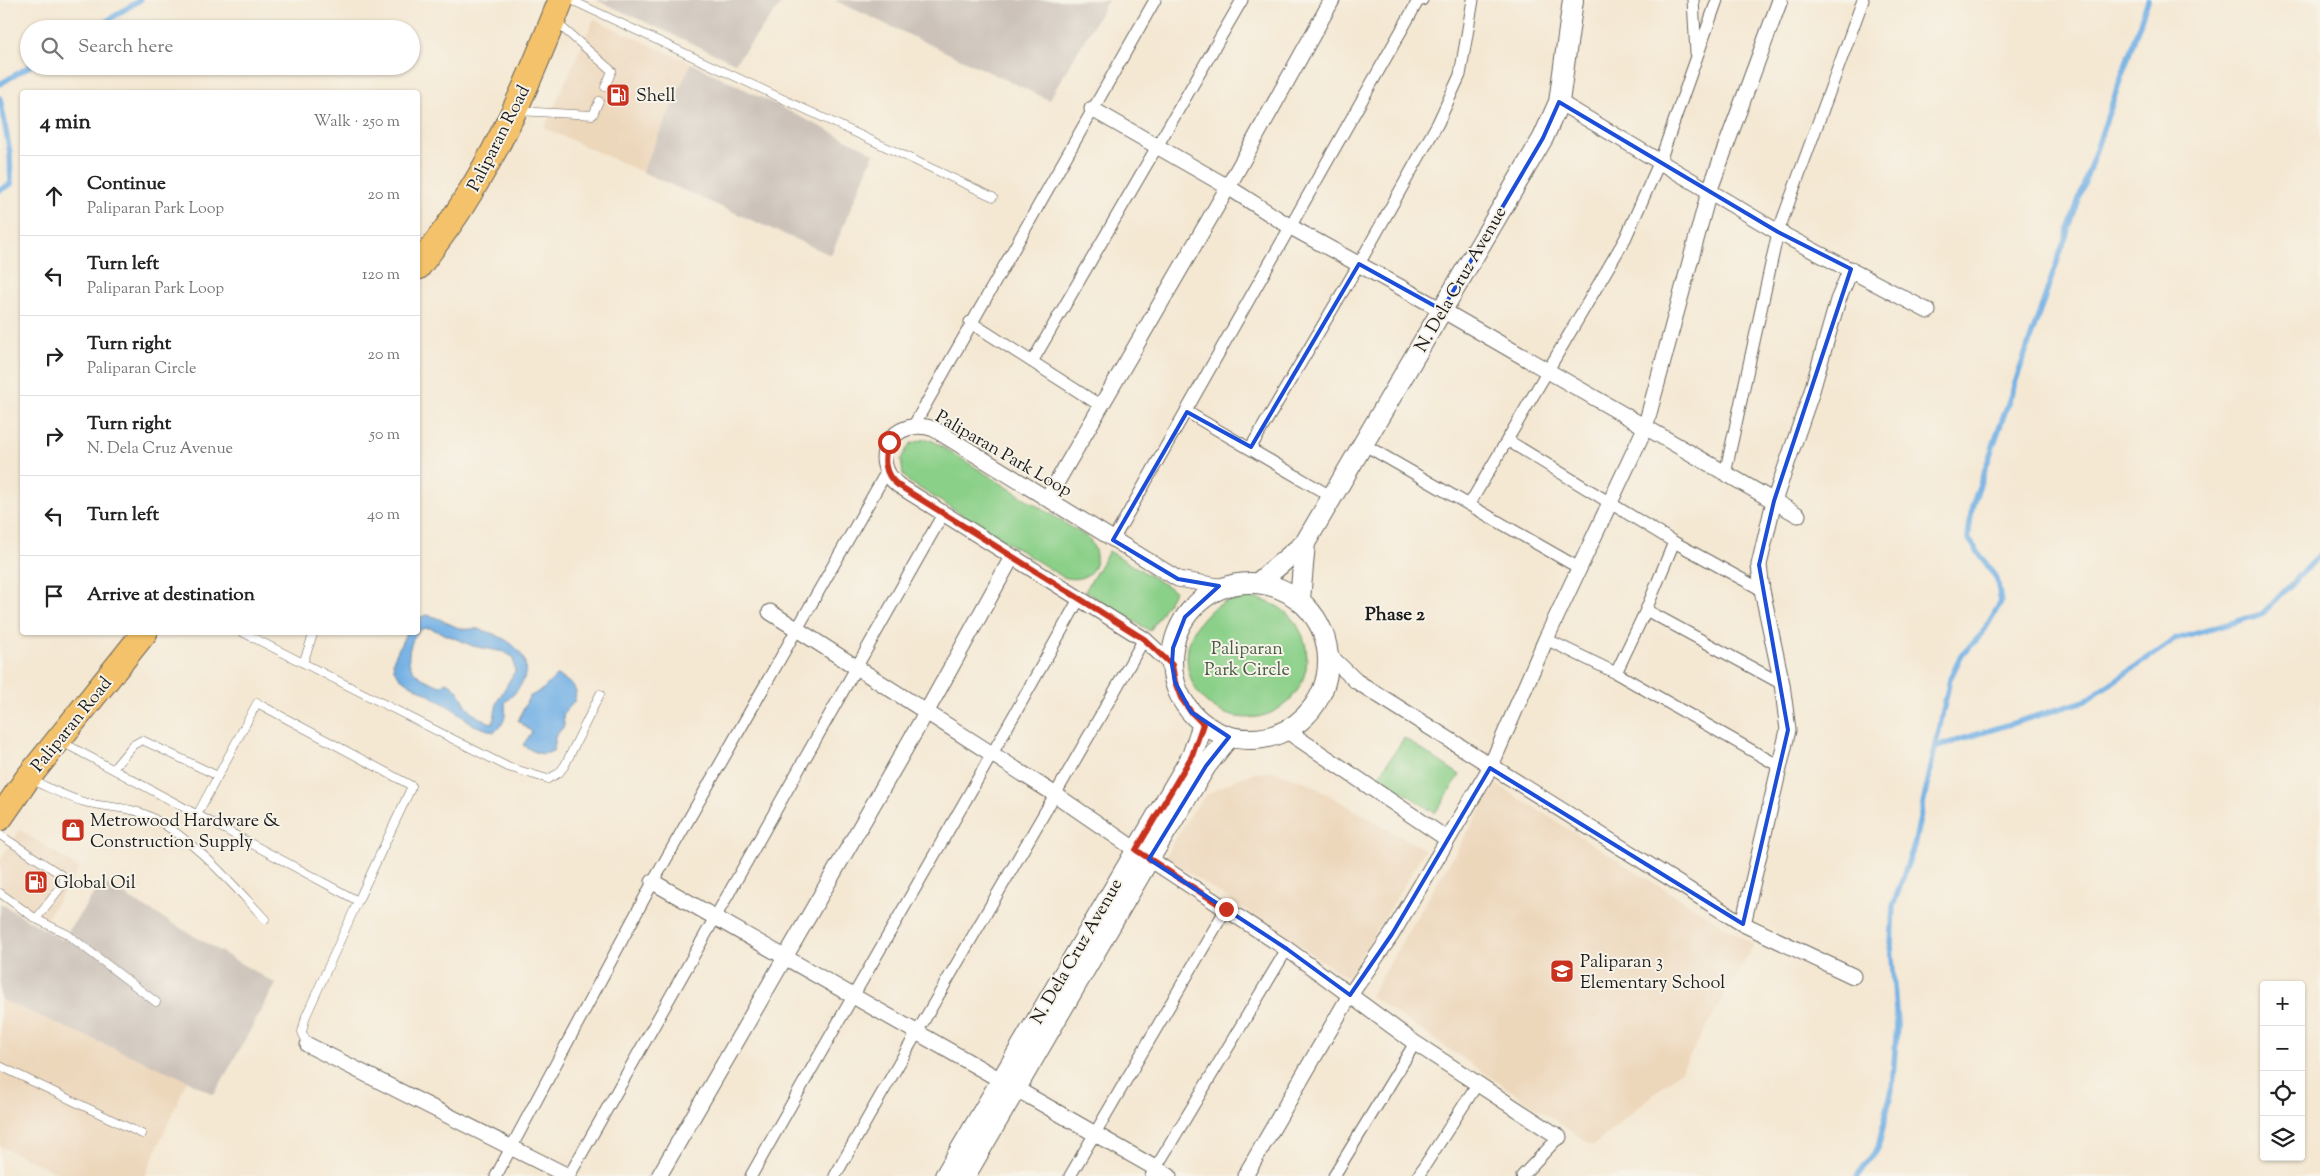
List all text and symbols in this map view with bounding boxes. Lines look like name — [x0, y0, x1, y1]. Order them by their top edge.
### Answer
search box — [20, 20, 420, 75]
icon: search — [38, 34, 66, 62]
text: Search here — [78, 34, 173, 61]
street label: Paliparan Road — [462, 81, 538, 197]
fuel station icon: Shell — [605, 82, 631, 108]
place label: Shell — [636, 84, 675, 110]
text: 4 min — [40, 108, 91, 138]
text: Walk · 250 m — [314, 111, 400, 134]
text: Continue — [87, 171, 166, 198]
icon: ahead — [40, 182, 68, 210]
text: 20 m — [367, 184, 400, 207]
text: Paliparan Park Loop — [87, 198, 224, 221]
street label: N. Dela Cruz Avenue — [1409, 202, 1514, 358]
text: Turn left — [87, 251, 159, 278]
icon: left — [40, 262, 68, 290]
text: 120 m — [362, 264, 400, 287]
text: Paliparan Park Loop — [87, 278, 224, 301]
text: Turn right — [87, 331, 171, 358]
icon: right — [40, 342, 68, 370]
text: 20 m — [367, 344, 400, 367]
text: Paliparan Circle — [87, 358, 196, 381]
street label: Paliparan Park Loop — [930, 405, 1076, 505]
text: Turn right — [87, 411, 171, 438]
icon: right — [40, 422, 68, 450]
text: 50 m — [369, 424, 400, 447]
route start — [878, 431, 901, 454]
text: N. Dela Cruz Avenue — [87, 438, 233, 461]
icon: left — [40, 502, 68, 530]
text: Turn left — [87, 502, 159, 529]
text: 40 m — [367, 504, 400, 527]
icon: arrive — [40, 582, 68, 610]
text: Arrive at destination — [87, 582, 255, 609]
district label: Phase 2 — [1365, 602, 1425, 629]
park label: Paliparan Park Circle — [1204, 637, 1290, 684]
street label: Paliparan Road — [26, 672, 119, 779]
place label: Metrowood Hardware & Construction Supply — [90, 809, 280, 856]
shop icon: Metrowood Hardware & Construction Supply — [60, 817, 86, 843]
fuel station icon: Global Oil — [23, 869, 49, 895]
place label: Global Oil — [54, 871, 136, 897]
street label: N. Dela Cruz Avenue — [1025, 874, 1130, 1030]
route end — [1215, 898, 1238, 921]
place label: Paliparan 3 Elementary School — [1580, 950, 1725, 997]
school or university icon: Paliparan 3 Elementary School — [1549, 958, 1575, 984]
map controls — [2260, 981, 2305, 1161]
button: + — [2260, 981, 2305, 1026]
button: − — [2260, 1026, 2305, 1071]
button: locate — [2260, 1071, 2305, 1116]
button: layers — [2260, 1116, 2305, 1161]

